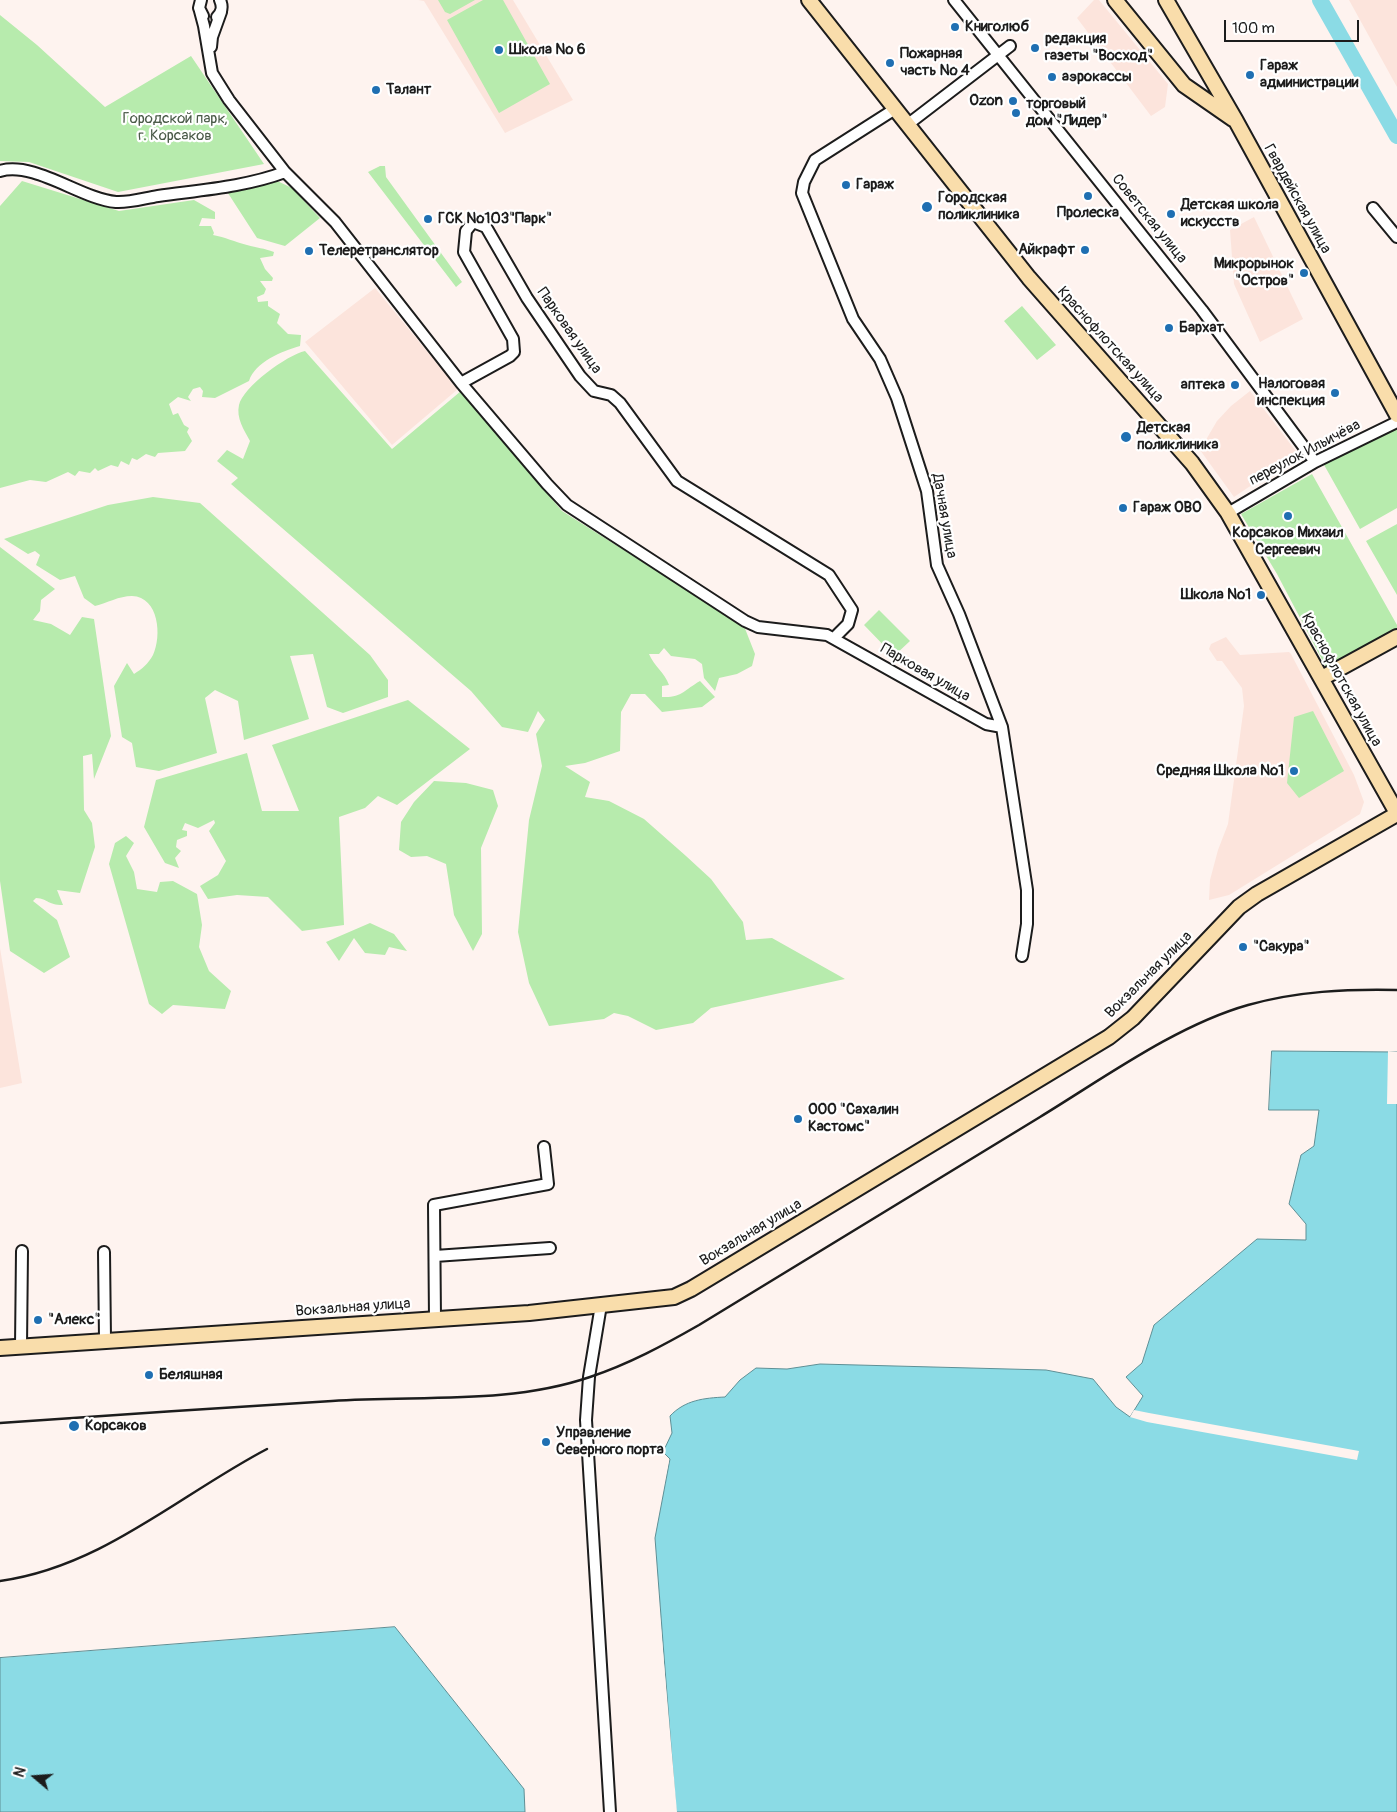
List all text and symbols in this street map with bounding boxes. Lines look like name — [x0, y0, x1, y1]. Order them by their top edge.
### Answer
scale bar — [1227, 10, 1362, 42]
place label: Книголюб — [965, 18, 1029, 36]
text: 100 m — [1232, 19, 1275, 38]
marker: Книголюб — [949, 21, 961, 33]
place label: редакция газеты "Восход" — [1045, 30, 1153, 65]
place label: Школа № 6 — [509, 41, 585, 59]
marker: редакция газеты "Восход" — [1029, 42, 1041, 54]
marker: Школа № 6 — [493, 44, 505, 56]
place label: Пожарная часть № 4 — [900, 45, 970, 80]
marker: Пожарная часть № 4 — [884, 57, 896, 69]
place label: Гараж администрации — [1260, 57, 1358, 92]
place label: аэрокассы — [1062, 68, 1132, 86]
marker: Гараж администрации — [1244, 69, 1256, 81]
marker: аэрокассы — [1046, 71, 1058, 83]
place label: Талант — [386, 81, 431, 99]
marker: Талант — [370, 84, 382, 96]
place label: Ozon — [969, 92, 1003, 110]
marker: Ozon — [1007, 95, 1019, 107]
place label: торговый дом "Лидер" — [1026, 95, 1108, 130]
marker: торговый дом "Лидер" — [1010, 107, 1022, 119]
park label: Городской парк, г. Корсаков — [123, 110, 227, 145]
street label: Гвардейская улица — [1260, 141, 1334, 257]
street label: Советская улица — [1108, 171, 1190, 267]
place label: Гараж — [856, 176, 894, 194]
marker: Гараж — [840, 179, 852, 191]
place label: Городская поликлиника — [938, 189, 1019, 224]
marker: Пролеска — [1082, 190, 1094, 202]
place label: Детская школа искусств — [1181, 196, 1279, 231]
marker: Городская поликлиника — [920, 200, 934, 214]
place label: Пролеска — [1057, 204, 1119, 222]
marker: Детская школа искусств — [1165, 208, 1177, 220]
place label: ГСК №103"Парк" — [438, 210, 552, 228]
marker: ГСК №103"Парк" — [422, 213, 434, 225]
place label: Айкрафт — [1018, 241, 1075, 259]
place label: Телеретранслятор — [319, 242, 439, 260]
marker: Айкрафт — [1079, 244, 1091, 256]
marker: Телеретранслятор — [303, 245, 315, 257]
place label: Микрорынок "Остров" — [1214, 255, 1294, 290]
marker: Микрорынок "Остров" — [1298, 267, 1310, 279]
street label: Краснофлотская улица — [1053, 283, 1167, 407]
street label: Парковая улица — [533, 285, 605, 377]
place label: Бархат — [1179, 319, 1224, 337]
marker: Бархат — [1163, 322, 1175, 334]
place label: Налоговая инспекция — [1257, 375, 1325, 410]
place label: аптека — [1181, 376, 1225, 394]
marker: аптека — [1229, 379, 1241, 391]
marker: Налоговая инспекция — [1329, 387, 1341, 399]
street label: переулок Ильичёва — [1246, 416, 1364, 490]
place label: Детская поликлиника — [1137, 419, 1218, 454]
marker: Детская поликлиника — [1119, 430, 1133, 444]
street label: Дачная улица — [928, 472, 960, 560]
place label: Гараж ОВО — [1133, 499, 1202, 517]
marker: Гараж ОВО — [1117, 502, 1129, 514]
marker: Корсаков Михаил Сергеевич — [1282, 510, 1294, 522]
place label: Корсаков Михаил Сергеевич — [1232, 524, 1344, 559]
place label: Школа №1 — [1181, 586, 1251, 604]
marker: Школа №1 — [1255, 589, 1267, 601]
street label: Краснофлотская улица — [1297, 610, 1385, 750]
street label: Парковая улица — [877, 640, 973, 706]
place label: Средняя Школа №1 — [1156, 762, 1284, 780]
marker: Средняя Школа №1 — [1288, 765, 1300, 777]
street label: Вокзальная улица — [1102, 928, 1196, 1022]
place label: "Сакура" — [1253, 938, 1310, 956]
marker: "Сакура" — [1237, 941, 1249, 953]
place label: ООО "Сахалин Кастомс" — [808, 1101, 899, 1136]
marker: ООО "Сахалин Кастомс" — [792, 1113, 804, 1125]
street label: Вокзальная улица — [697, 1196, 805, 1270]
street label: Вокзальная улица — [295, 1295, 411, 1321]
place label: "Алекс" — [48, 1311, 101, 1329]
marker: "Алекс" — [32, 1314, 44, 1326]
place label: Беляшная — [159, 1366, 222, 1384]
marker: Беляшная — [143, 1369, 155, 1381]
place label: Корсаков — [85, 1417, 147, 1435]
marker: Корсаков — [67, 1419, 81, 1433]
place label: Управление Северного порта — [556, 1424, 664, 1459]
marker: Управление Северного порта — [540, 1436, 552, 1448]
north arrow — [10, 1752, 60, 1802]
text: N — [11, 1765, 30, 1779]

